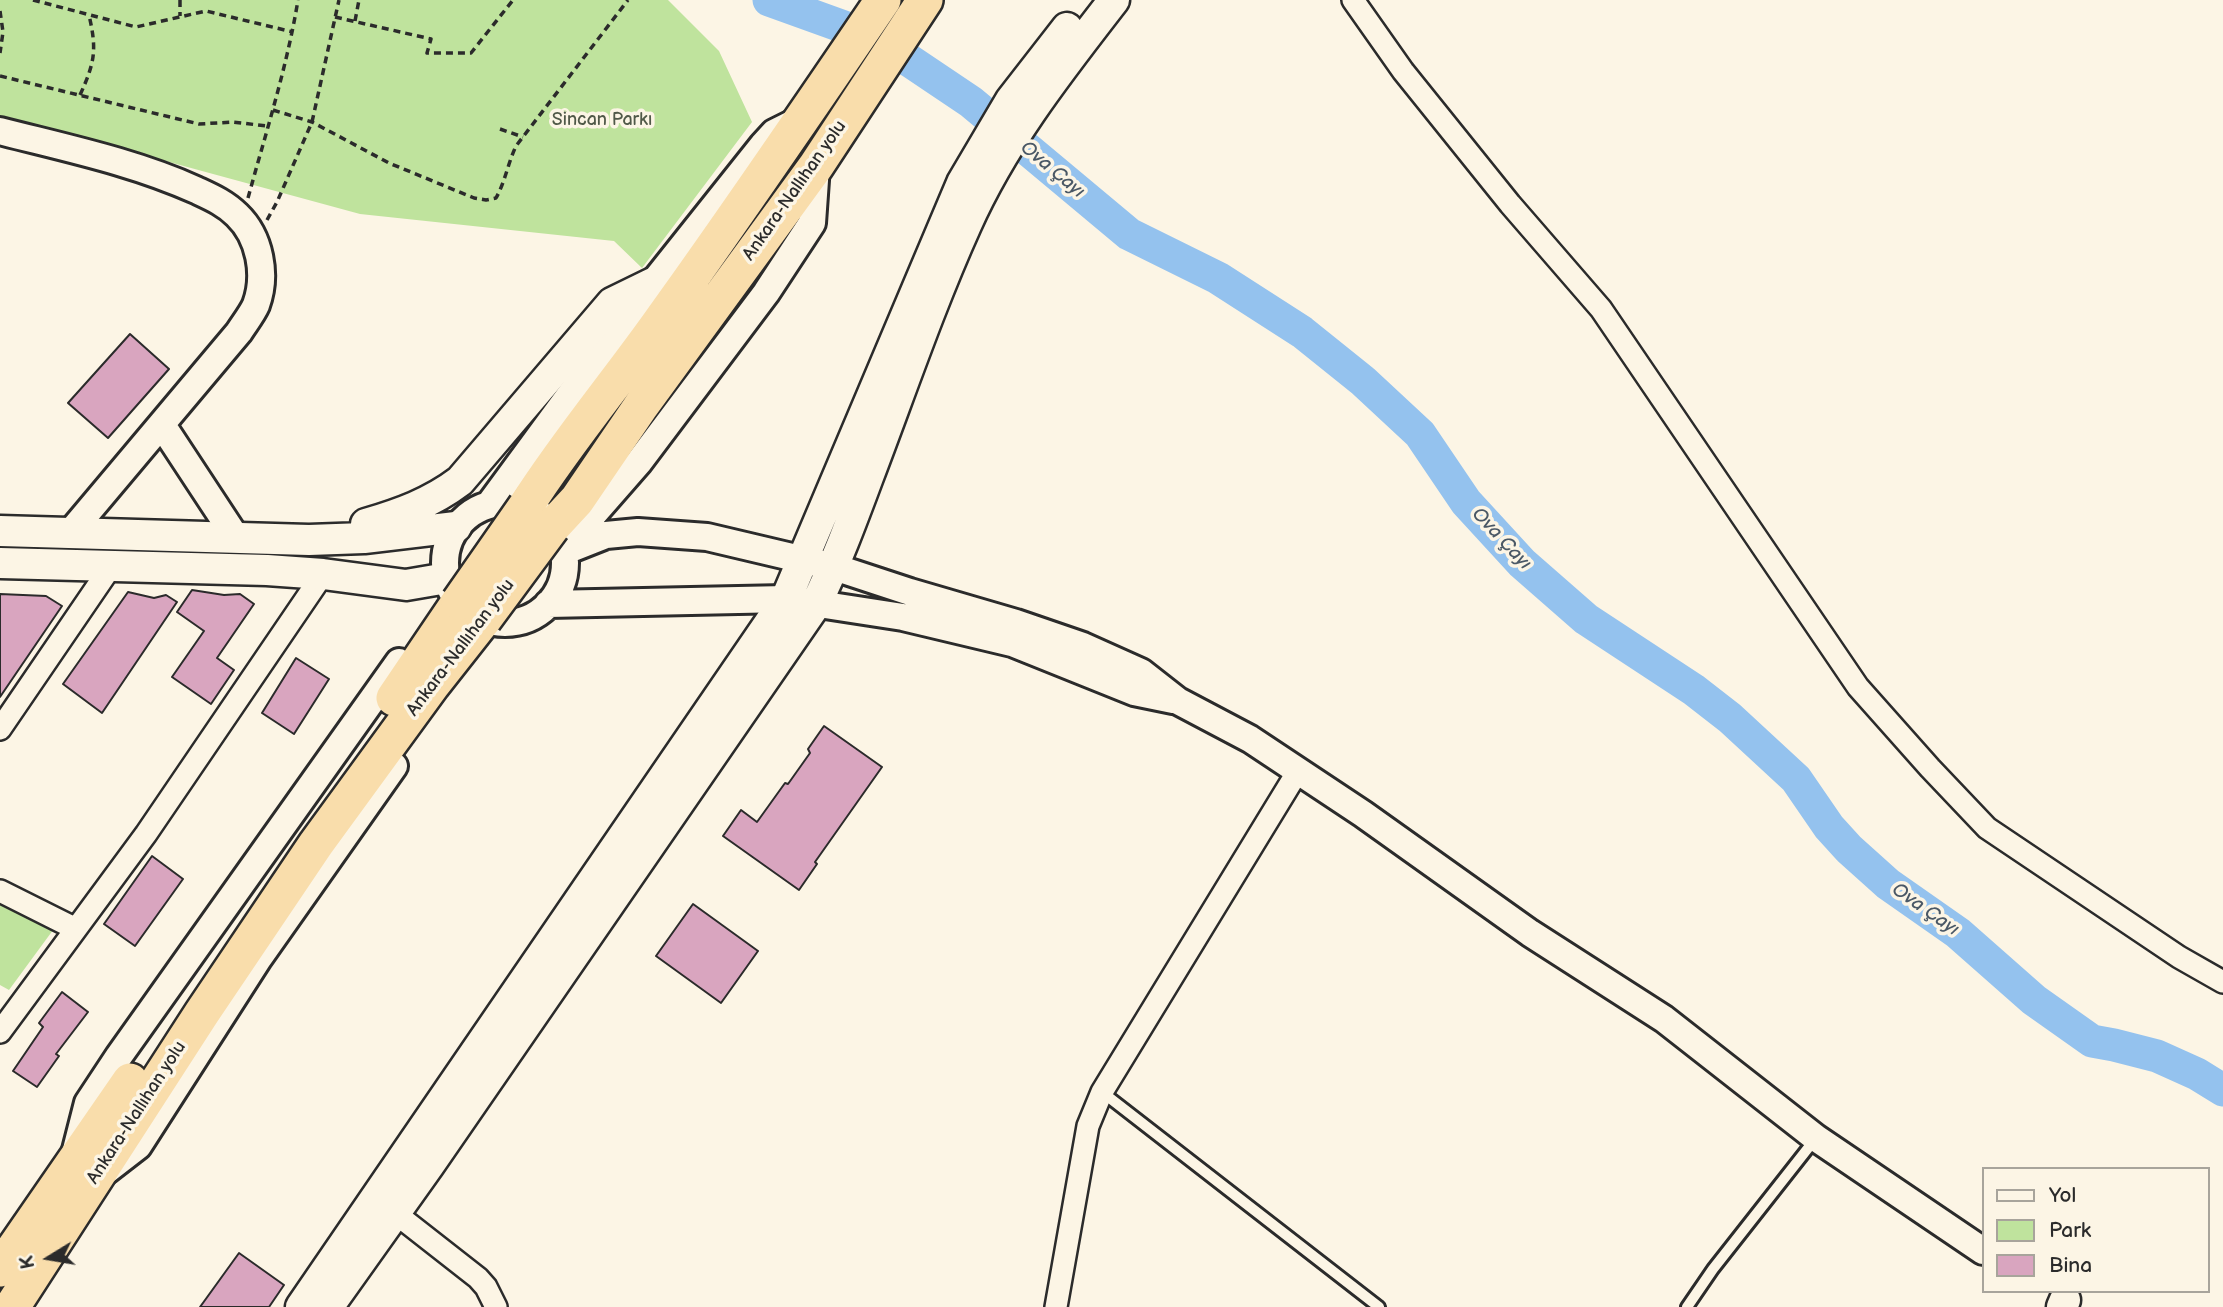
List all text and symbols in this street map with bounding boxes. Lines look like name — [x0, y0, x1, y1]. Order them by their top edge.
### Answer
park label: Sincan Parkı — [552, 109, 652, 131]
street label: Ankara-Nallıhan yolu — [739, 117, 851, 265]
water label: Ova Çayı — [1015, 137, 1089, 203]
water label: Ova Çayı — [1466, 503, 1536, 575]
street label: Ankara-Nallıhan yolu — [402, 575, 520, 721]
water label: Ova Çayı — [1887, 879, 1963, 941]
street label: Ankara-Nallıhan yolu — [83, 1038, 191, 1188]
legend — [1982, 1167, 2209, 1293]
text: Yol — [2049, 1183, 2076, 1208]
text: Park — [2049, 1218, 2091, 1243]
north arrow — [14, 1223, 84, 1293]
text: Bina — [2049, 1253, 2092, 1278]
text: K — [15, 1254, 40, 1271]

